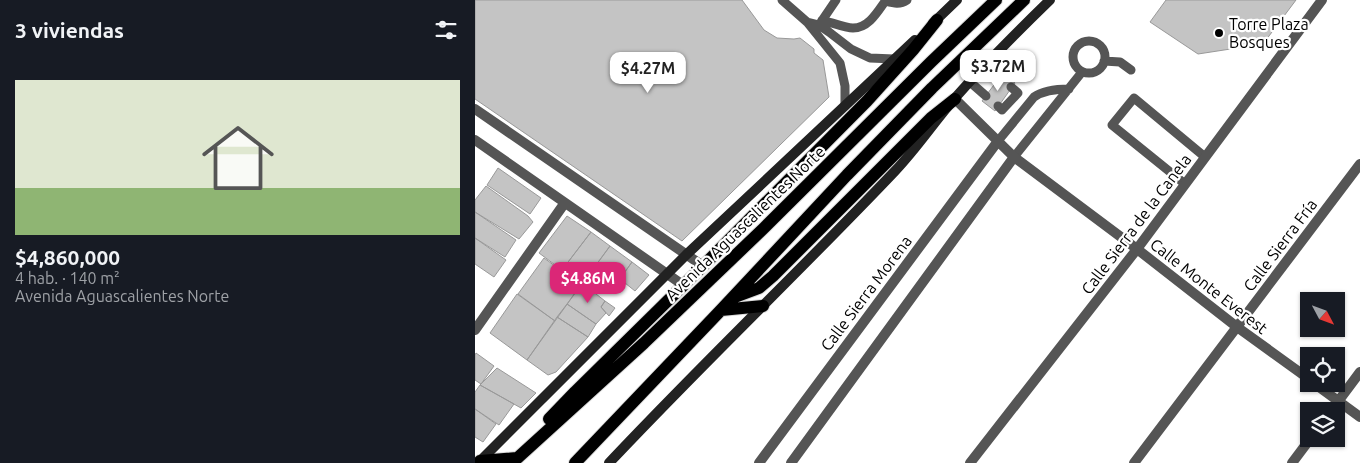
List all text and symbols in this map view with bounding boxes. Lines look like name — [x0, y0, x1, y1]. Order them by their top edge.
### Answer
place label: Torre Plaza Bosques — [1229, 15, 1309, 51]
icon: filters — [432, 16, 460, 44]
text: 3 viviendas — [15, 18, 124, 42]
marker: Torre Plaza Bosques — [1213, 27, 1225, 39]
pin: $3.72M — [957, 49, 1039, 92]
pin: $4.27M — [607, 52, 689, 94]
text: $3.72M — [971, 57, 1025, 75]
text: $4.27M — [621, 59, 675, 77]
icon: home — [193, 113, 283, 203]
street label: Avenida Aguascalientes Norte — [662, 142, 828, 304]
street label: Calle Sierra de la Canela — [1078, 151, 1194, 297]
street label: Calle Sierra Fría — [1240, 196, 1320, 294]
street label: Calle Sierra Morena — [817, 232, 915, 354]
street label: Calle Monte Everest — [1147, 235, 1272, 338]
text: $4,860,000 — [15, 245, 120, 269]
pin: $4.86M — [547, 262, 629, 304]
text: 4 hab. · 140 m² — [15, 269, 120, 287]
text: $4.86M — [561, 269, 615, 287]
text: Avenida Aguascalientes Norte — [15, 287, 229, 305]
north arrow — [1300, 292, 1345, 338]
map controls — [1300, 292, 1345, 447]
button: locate — [1300, 347, 1345, 392]
button: layers — [1300, 402, 1345, 447]

